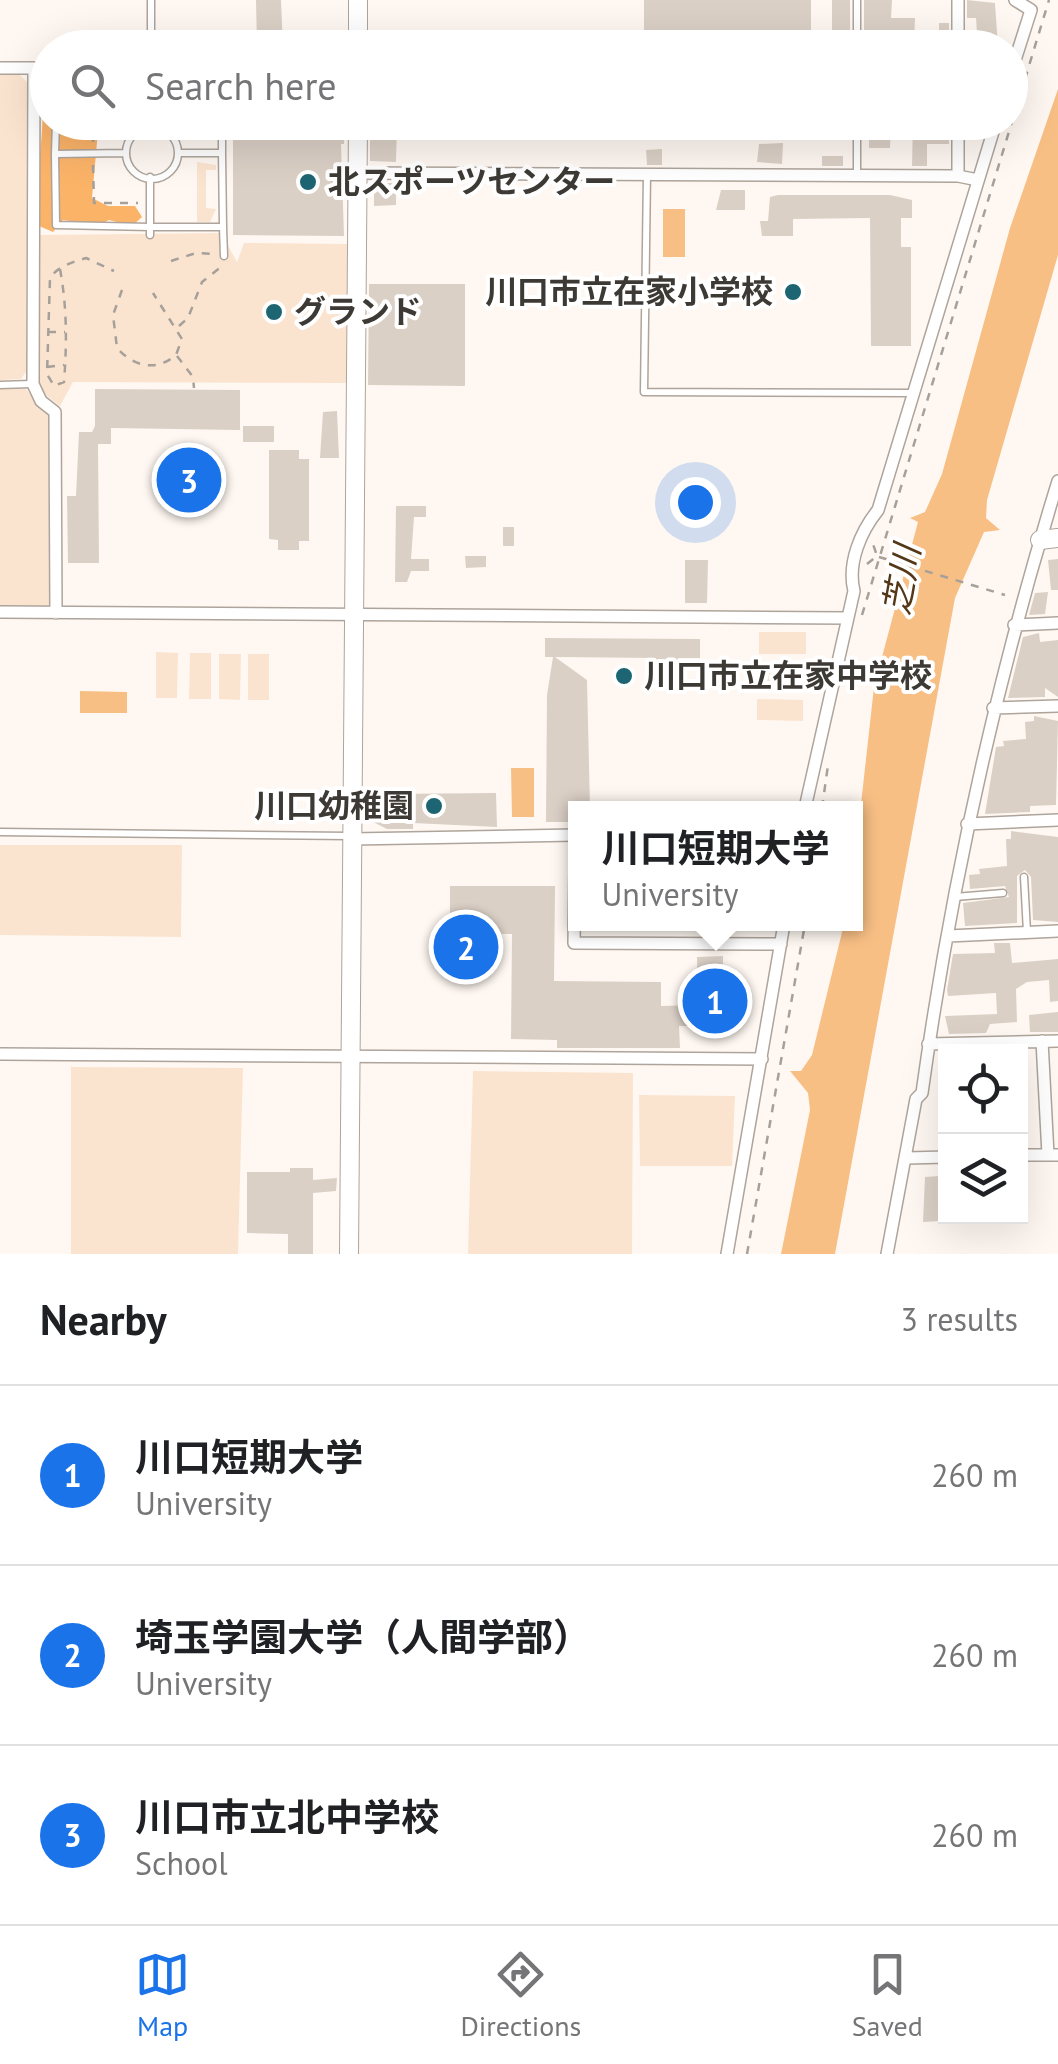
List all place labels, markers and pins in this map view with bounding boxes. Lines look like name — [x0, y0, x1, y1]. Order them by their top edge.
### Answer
place label: 北スポーツセンター — [328, 160, 615, 202]
marker: 北スポーツセンター — [297, 171, 319, 193]
place label: 川口市立在家小学校 — [485, 270, 773, 312]
marker: 川口市立在家小学校 — [782, 281, 804, 303]
place label: グランド — [294, 290, 422, 332]
marker: グランド — [263, 301, 285, 323]
pin: 3 — [156, 442, 222, 518]
place label: 川口市立在家中学校 — [644, 654, 932, 696]
marker: 川口市立在家中学校 — [613, 665, 635, 687]
place label: 川口幼稚園 — [254, 784, 414, 826]
marker: 川口幼稚園 — [423, 795, 445, 817]
pin: 2 — [434, 910, 498, 984]
pin: 1 — [682, 964, 748, 1038]

